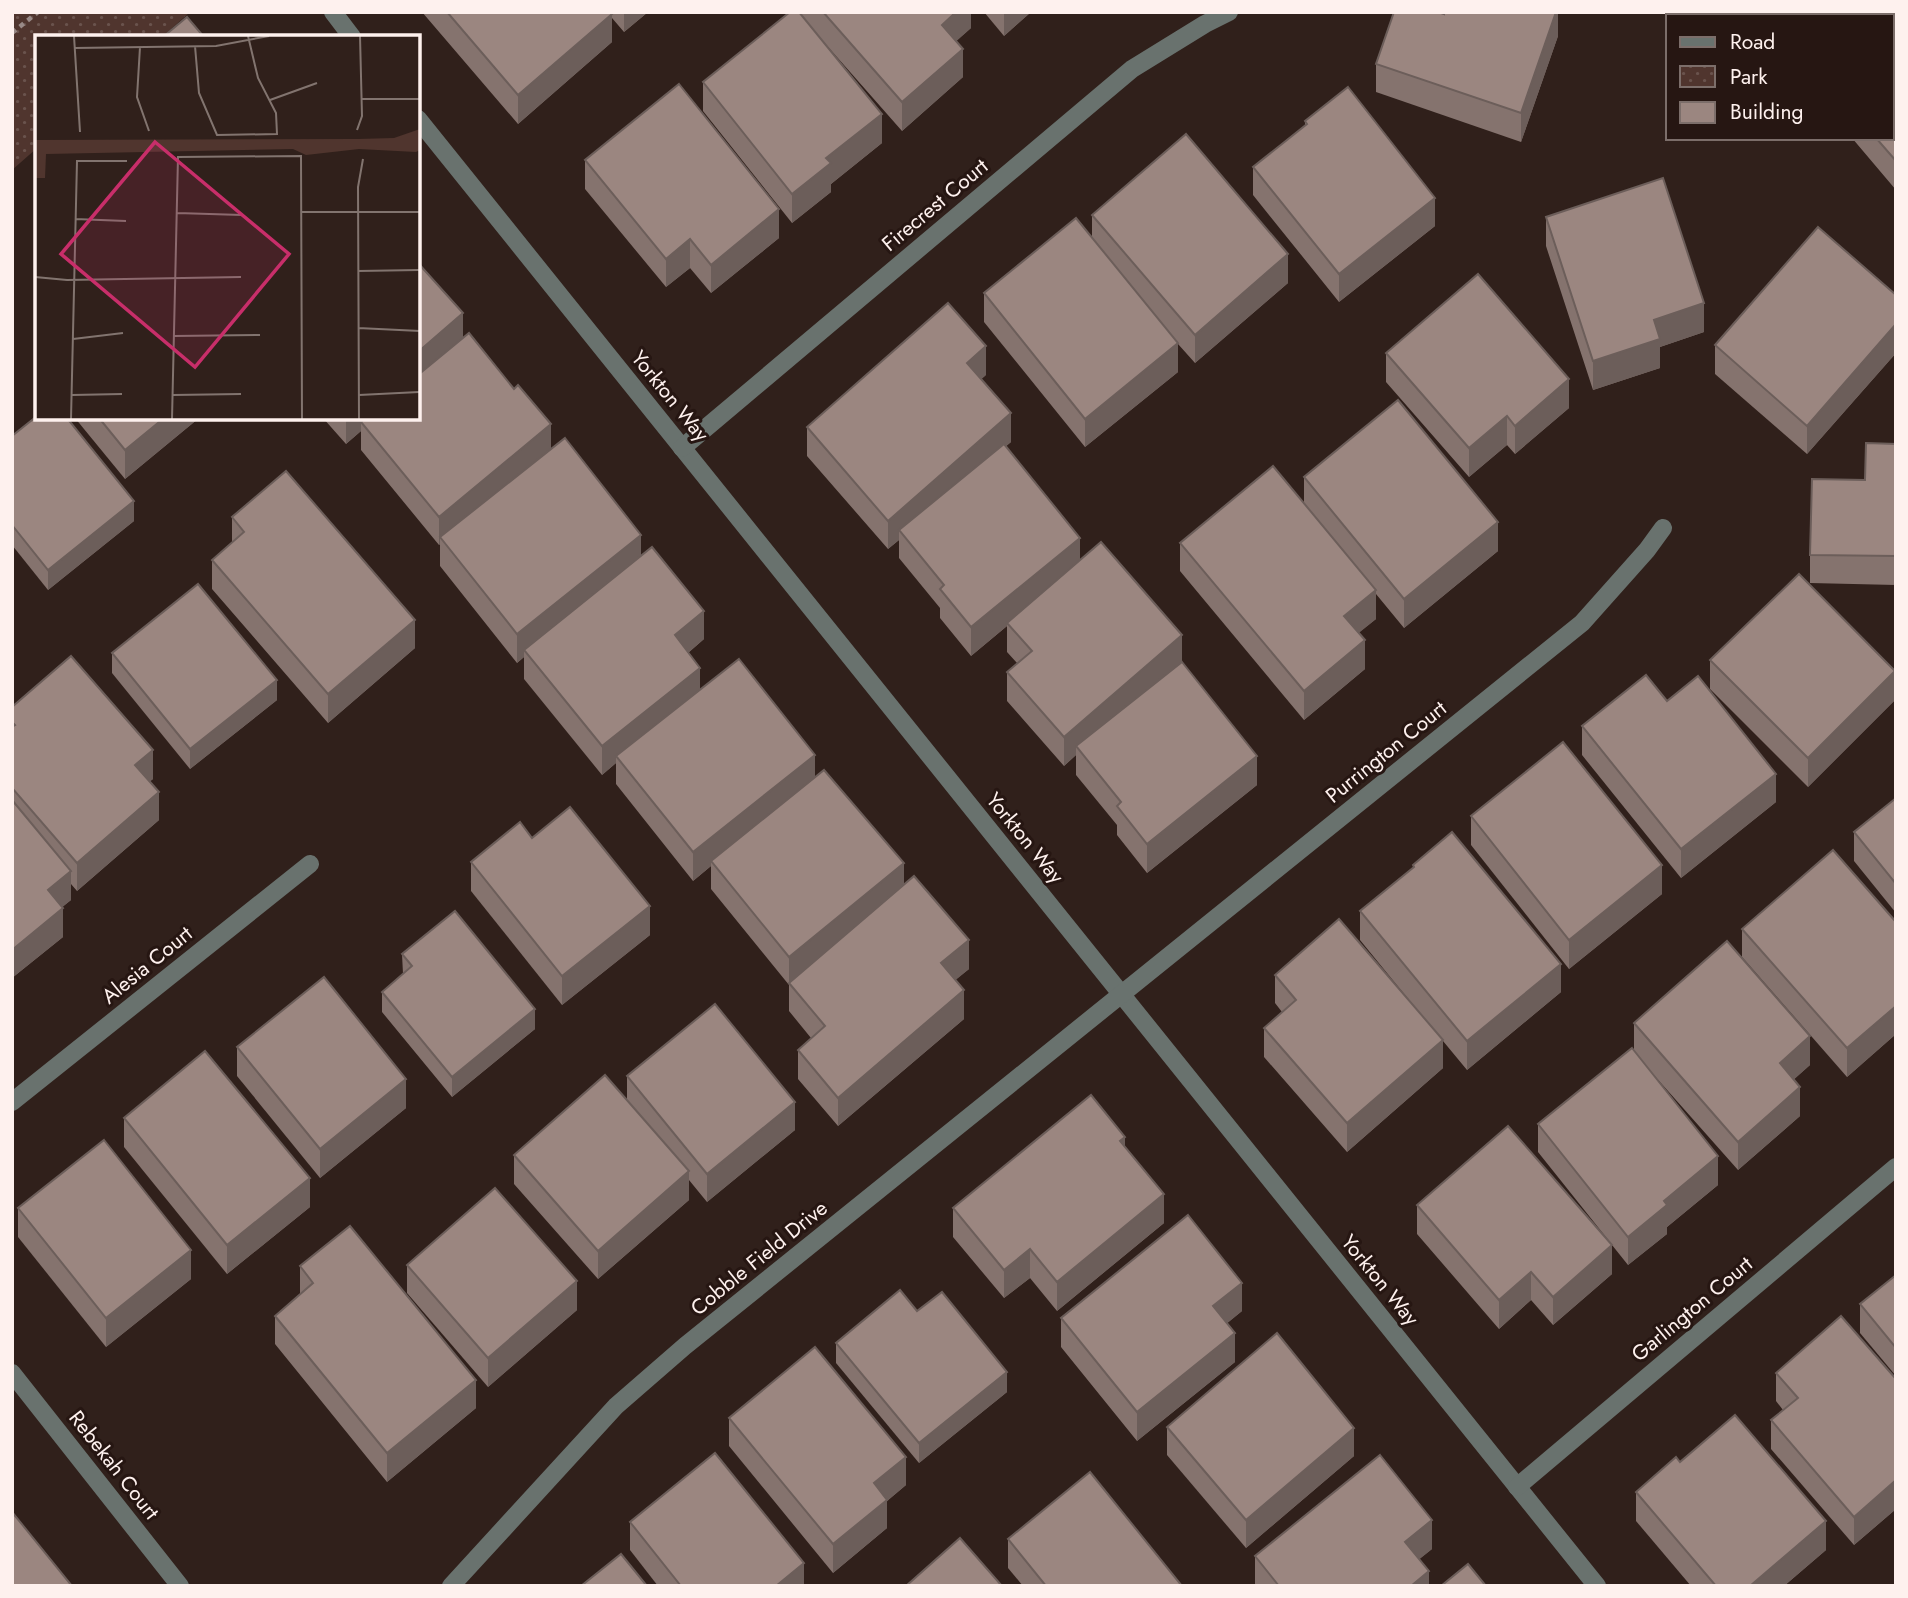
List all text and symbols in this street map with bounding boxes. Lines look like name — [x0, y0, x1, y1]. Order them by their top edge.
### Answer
legend — [1666, 14, 1894, 140]
text: Road — [1730, 27, 1775, 57]
inset map — [35, 35, 420, 420]
text: Park — [1730, 62, 1768, 92]
text: Building — [1730, 97, 1803, 127]
street label: Firecrest Court — [875, 152, 995, 258]
street label: Yorkton Way — [624, 344, 717, 449]
street label: Purrington Court — [1319, 694, 1453, 810]
street label: Yorkton Way — [979, 786, 1072, 891]
street label: Alesia Court — [95, 919, 199, 1011]
street label: Cobble Field Drive — [684, 1193, 834, 1323]
street label: Yorkton Way — [1334, 1228, 1427, 1333]
street label: Garlington Court — [1625, 1249, 1759, 1369]
street label: Rebekah Court — [62, 1404, 166, 1526]

